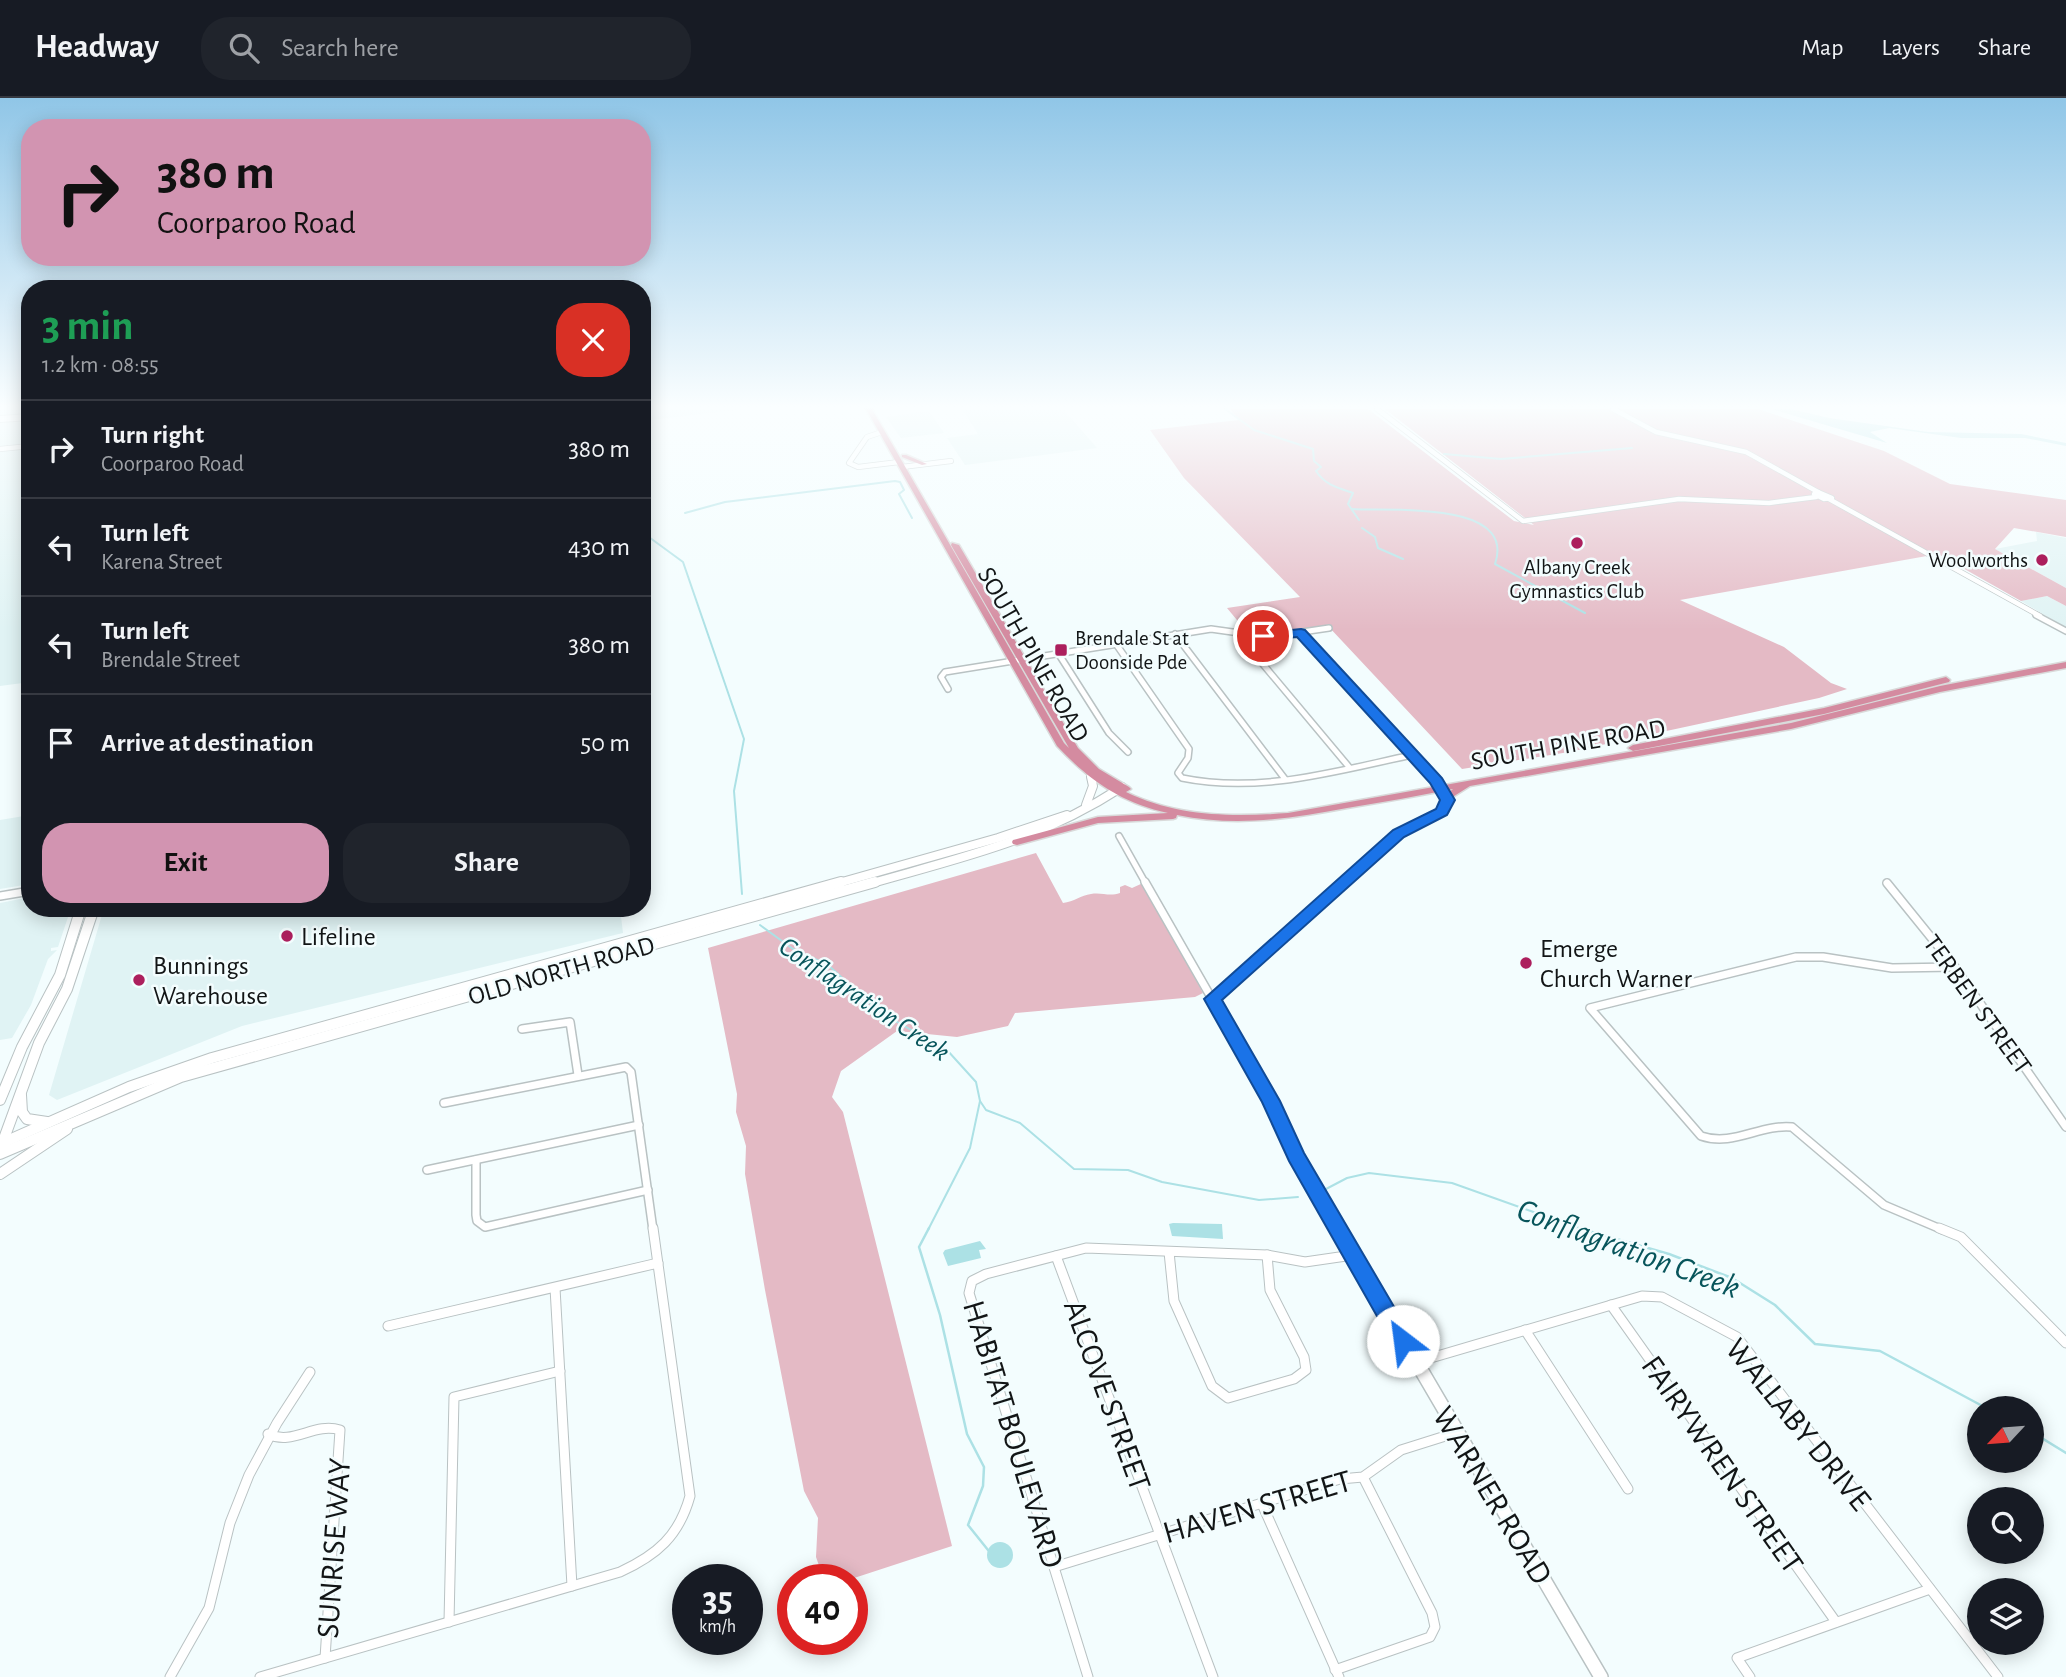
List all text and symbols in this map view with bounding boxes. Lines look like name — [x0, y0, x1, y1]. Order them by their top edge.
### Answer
search box — [201, 17, 691, 80]
icon: search — [225, 29, 263, 67]
text: Headway — [35, 31, 159, 64]
text: Search here — [281, 35, 399, 61]
text: Map — [1801, 36, 1843, 60]
text: Layers — [1881, 36, 1940, 60]
text: Share — [1978, 36, 2031, 60]
icon: right — [42, 147, 133, 238]
text: 380 m — [157, 149, 275, 198]
text: Coorparoo Road — [157, 207, 356, 239]
button: close — [556, 303, 630, 377]
text: 3 min — [42, 305, 134, 347]
text: 1.2 km · 08:55 — [42, 354, 159, 377]
text: Turn right — [101, 422, 204, 448]
icon: right — [42, 430, 80, 468]
text: 380 m — [568, 436, 630, 462]
text: Coorparoo Road — [101, 453, 244, 476]
text: Turn left — [101, 520, 189, 546]
icon: left — [42, 528, 80, 566]
text: 430 m — [568, 534, 630, 560]
marker: Albany Creek Gymnastics Club — [1569, 535, 1585, 551]
place label: Woolworths — [1928, 550, 2028, 571]
text: Karena Street — [101, 551, 222, 574]
marker: Woolworths — [2034, 552, 2050, 568]
place label: Albany Creek Gymnastics Club — [1510, 557, 1644, 602]
street label: SOUTH PINE ROAD — [973, 563, 1094, 746]
pin — [1233, 606, 1293, 666]
icon: arrive — [1244, 617, 1282, 655]
text: Turn left — [101, 618, 189, 644]
icon: left — [42, 626, 80, 664]
place label: Brendale St at Doonside Pde — [1075, 628, 1189, 673]
text: 380 m — [568, 632, 630, 658]
marker: Brendale St at Doonside Pde — [1053, 642, 1069, 658]
text: Brendale Street — [101, 649, 240, 672]
street label: SOUTH PINE ROAD — [1469, 715, 1667, 775]
icon: arrive — [42, 724, 80, 762]
text: Arrive at destination — [101, 730, 314, 756]
text: 50 m — [580, 730, 630, 756]
button: Exit — [42, 823, 329, 903]
button: Share — [343, 823, 630, 903]
place label: Lifeline — [301, 924, 376, 950]
marker: Lifeline — [279, 928, 295, 944]
street label: TERBEN STREET — [1918, 930, 2036, 1079]
street label: OLD NORTH ROAD — [465, 932, 657, 1010]
water label: Conflagration Creek — [774, 932, 954, 1067]
place label: Emerge Church Warner — [1540, 936, 1693, 992]
place label: Bunnings Warehouse — [153, 953, 268, 1009]
marker: Emerge Church Warner — [1518, 955, 1534, 971]
marker: Bunnings Warehouse — [131, 972, 147, 988]
water label: Conflagration Creek — [1512, 1194, 1744, 1305]
street label: ALCOVE STREET — [1058, 1296, 1156, 1495]
street label: HABITAT BOULEVARD — [957, 1297, 1069, 1572]
position arrow — [1366, 1304, 1440, 1378]
street label: WALLABY DRIVE — [1719, 1333, 1877, 1517]
street label: FAIRYWREN STREET — [1635, 1350, 1809, 1579]
north arrow — [1967, 1396, 2044, 1474]
map controls — [1967, 1396, 2044, 1655]
street label: WARNER ROAD — [1427, 1401, 1558, 1590]
street label: SUNRISE WAY — [312, 1457, 356, 1639]
street label: HAVEN STREET — [1159, 1465, 1356, 1549]
button: search — [1967, 1487, 2044, 1564]
speed limit sign: 40 — [777, 1564, 868, 1655]
button: layers — [1967, 1578, 2044, 1655]
text: 35 — [702, 1583, 733, 1618]
text: km/h — [699, 1618, 736, 1636]

